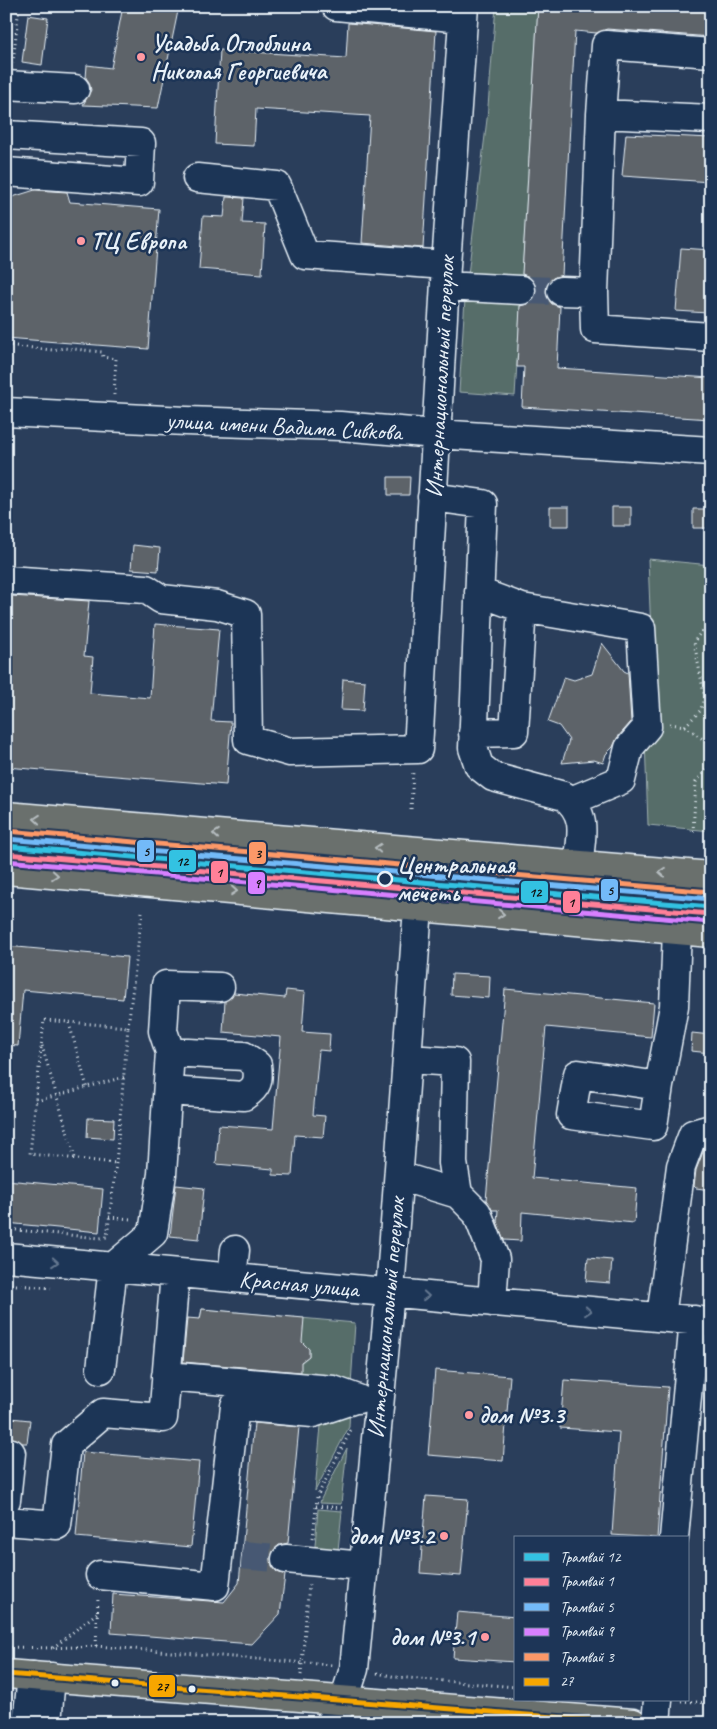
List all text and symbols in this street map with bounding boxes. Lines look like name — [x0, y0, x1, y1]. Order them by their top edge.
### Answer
place label: Усадьба Оглоблина Николая Георгиевича — [151, 28, 328, 86]
marker: Усадьба Оглоблина Николая Георгиевича — [135, 51, 147, 63]
place label: ТЦ Европа — [91, 226, 188, 256]
marker: ТЦ Европа — [75, 235, 87, 247]
street label: Интернациональный переулок — [419, 253, 461, 499]
street label: улица имени Вадима Сивкова — [163, 405, 405, 447]
one-way arrow — [33, 813, 41, 824]
one-way arrow — [212, 829, 220, 840]
line badge: 5 — [136, 839, 155, 863]
line badge: 3 — [248, 841, 267, 865]
one-way arrow — [374, 842, 382, 853]
text: 5 — [143, 843, 151, 860]
text: 3 — [255, 845, 263, 862]
line badge: 12 — [168, 849, 197, 873]
place label: Центральная мечеть — [397, 850, 516, 908]
text: 12 — [176, 853, 190, 870]
line badge: 1 — [210, 860, 229, 884]
text: 1 — [216, 864, 224, 881]
one-way arrow — [658, 867, 666, 878]
one-way arrow — [51, 869, 59, 880]
line badge: 9 — [247, 871, 266, 895]
marker: Центральная мечеть — [377, 871, 393, 887]
text: 9 — [254, 875, 262, 892]
line badge: 5 — [600, 878, 619, 902]
line badge: 12 — [520, 880, 549, 904]
text: 5 — [607, 882, 615, 899]
text: 12 — [529, 884, 543, 901]
one-way arrow — [230, 885, 238, 896]
line badge: 1 — [562, 890, 581, 914]
text: 1 — [568, 894, 576, 911]
one-way arrow — [497, 909, 505, 920]
street label: Интернациональный переулок — [361, 1194, 412, 1440]
one-way arrow — [51, 1256, 59, 1267]
street label: Красная улица — [238, 1264, 362, 1304]
one-way arrow — [422, 1290, 430, 1301]
one-way arrow — [584, 1305, 592, 1316]
place label: дом №3.3 — [479, 1400, 566, 1430]
marker: дом №3.3 — [463, 1409, 475, 1421]
place label: дом №3.2 — [349, 1521, 436, 1551]
marker: дом №3.2 — [438, 1530, 450, 1542]
legend — [514, 1536, 690, 1702]
text: Трамвай 12 — [560, 1548, 622, 1567]
text: Трамвай 1 — [560, 1572, 615, 1591]
text: Трамвай 5 — [560, 1598, 615, 1617]
place label: дом №3.1 — [390, 1622, 478, 1652]
text: Трамвай 9 — [560, 1622, 615, 1641]
marker: дом №3.1 — [479, 1631, 491, 1643]
text: Трамвай 3 — [560, 1648, 615, 1667]
text: 27 — [560, 1672, 575, 1691]
line badge: 27 — [148, 1674, 176, 1698]
unlabelled marker — [110, 1678, 120, 1688]
text: 27 — [156, 1678, 170, 1695]
unlabelled marker — [187, 1684, 197, 1694]

